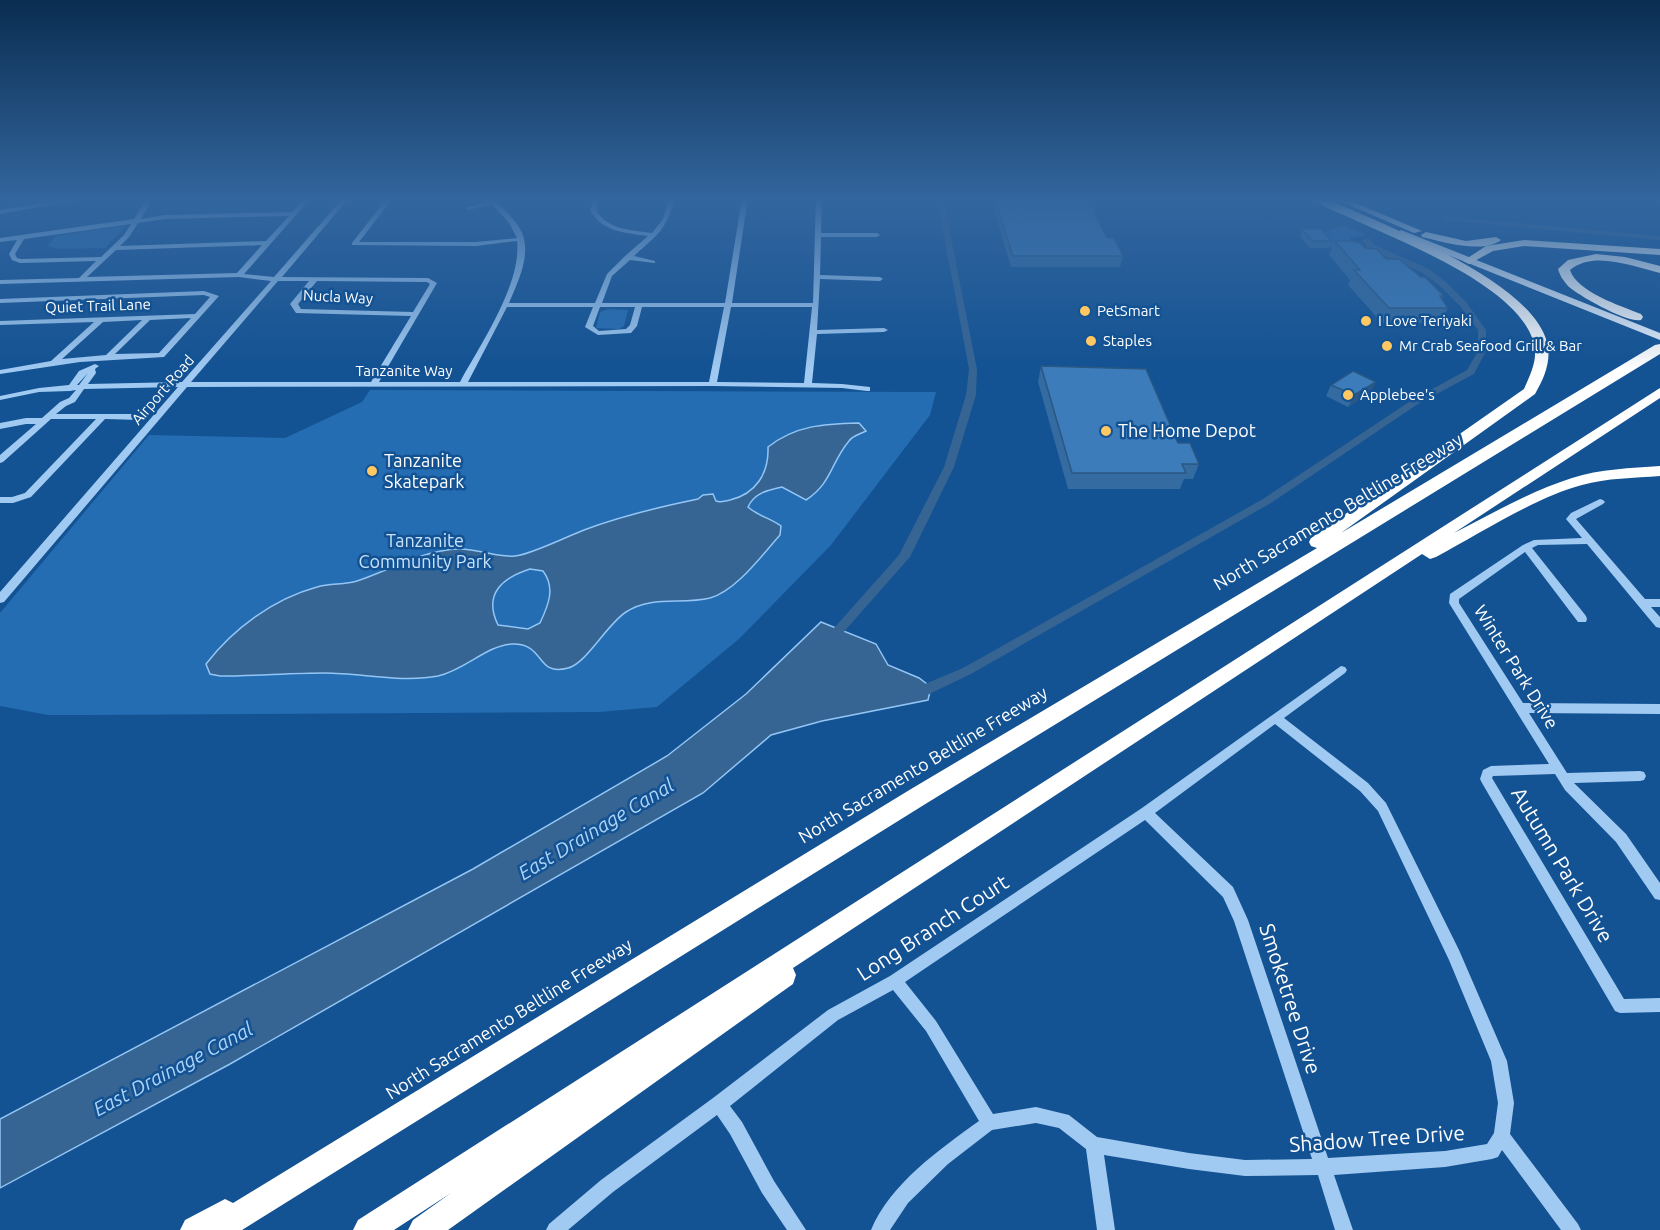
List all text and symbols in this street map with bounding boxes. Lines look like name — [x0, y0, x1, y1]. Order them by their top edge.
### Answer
street label: Nucla Way — [303, 286, 373, 307]
street label: Quiet Trail Lane — [45, 295, 151, 316]
place label: PetSmart — [1097, 302, 1160, 319]
marker: PetSmart — [1078, 304, 1092, 318]
place label: I Love Teriyaki — [1378, 312, 1472, 329]
marker: I Love Teriyaki — [1359, 314, 1373, 328]
place label: Staples — [1103, 332, 1152, 349]
marker: Staples — [1084, 334, 1098, 348]
place label: Mr Crab Seafood Grill & Bar — [1399, 337, 1582, 354]
marker: Mr Crab Seafood Grill & Bar — [1380, 339, 1394, 353]
street label: Airport Road — [128, 352, 197, 428]
street label: Tanzanite Way — [356, 362, 452, 379]
place label: Applebee's — [1360, 386, 1435, 403]
marker: Applebee's — [1341, 388, 1355, 402]
place label: The Home Depot — [1118, 420, 1256, 440]
marker: The Home Depot — [1099, 424, 1113, 438]
street label: North Sacramento Beltline Freeway — [1210, 429, 1466, 594]
place label: Tanzanite Skatepark — [384, 450, 464, 491]
marker: Tanzanite Skatepark — [365, 464, 379, 478]
park label: Tanzanite Community Park — [358, 530, 492, 571]
street label: Winter Park Drive — [1471, 601, 1563, 732]
street label: North Sacramento Beltline Freeway — [795, 682, 1051, 847]
water label: East Drainage Canal — [514, 773, 678, 884]
street label: Autumn Park Drive — [1507, 782, 1619, 947]
street label: Long Branch Court — [852, 869, 1013, 985]
street label: Smoketree Drive — [1255, 920, 1327, 1077]
street label: North Sacramento Beltline Freeway — [382, 934, 636, 1103]
water label: East Drainage Canal — [89, 1017, 257, 1120]
street label: Shadow Tree Drive — [1288, 1120, 1466, 1156]

